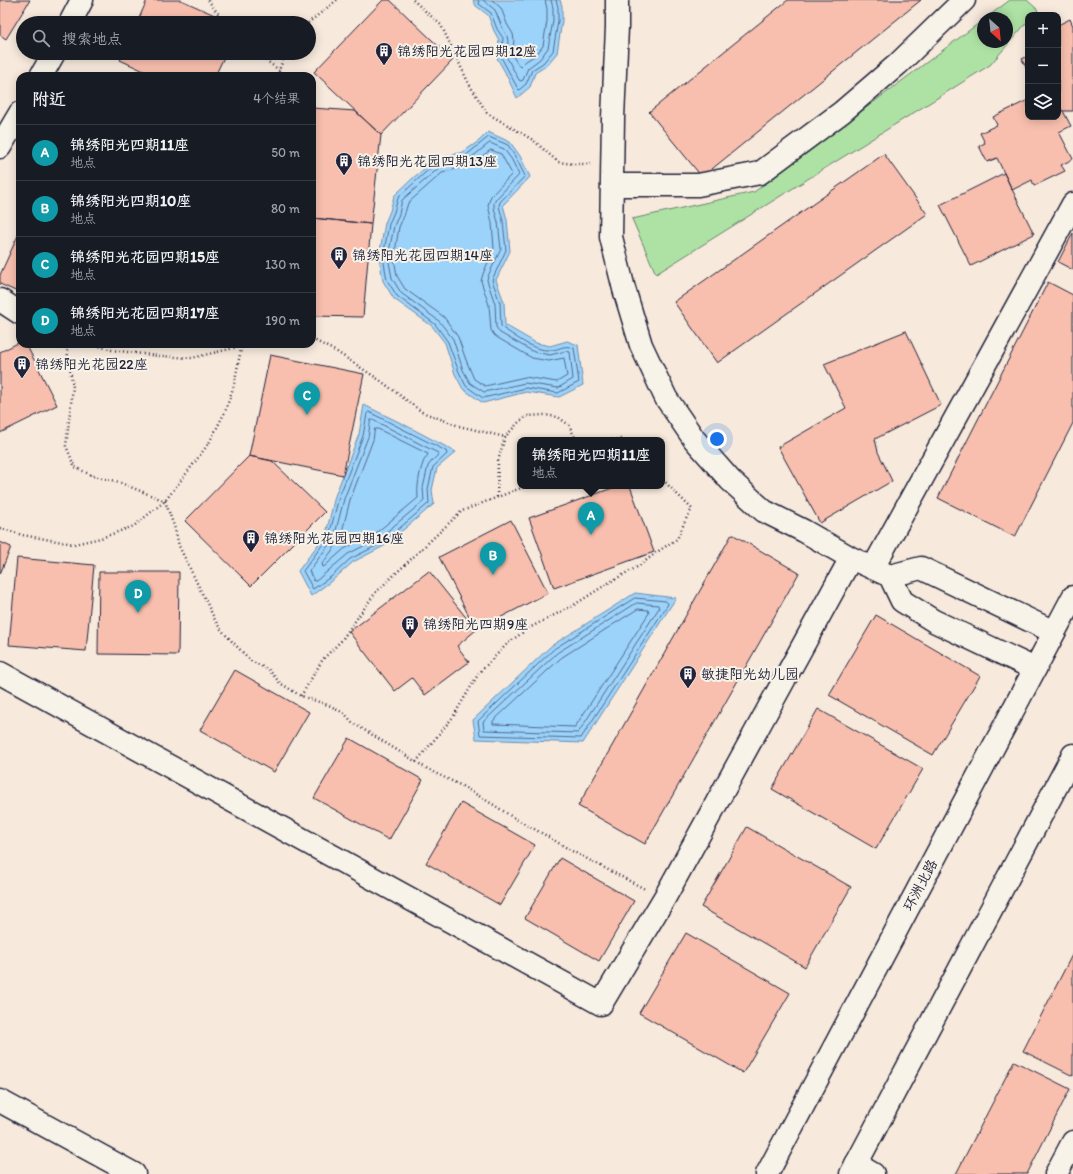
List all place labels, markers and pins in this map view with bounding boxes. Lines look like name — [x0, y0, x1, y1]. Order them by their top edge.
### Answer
building icon: 锦绣阳光花园四期12座 — [374, 41, 394, 66]
place label: 锦绣阳光花园四期12座 — [397, 43, 537, 60]
building icon: 锦绣阳光花园四期13座 — [334, 151, 354, 176]
place label: 锦绣阳光花园四期13座 — [357, 153, 497, 170]
building icon: 锦绣阳光花园四期14座 — [329, 245, 349, 270]
place label: 锦绣阳光花园四期14座 — [352, 247, 493, 264]
building icon: 锦绣阳光花园22座 — [12, 354, 32, 379]
place label: 锦绣阳光花园22座 — [35, 356, 148, 373]
pin: C — [294, 382, 320, 415]
pin: A — [578, 502, 604, 535]
building icon: 锦绣阳光花园四期16座 — [241, 528, 261, 553]
place label: 锦绣阳光花园四期16座 — [264, 530, 404, 547]
pin: B — [480, 542, 506, 575]
pin: D — [125, 580, 151, 613]
building icon: 锦绣阳光四期9座 — [400, 614, 420, 639]
place label: 锦绣阳光四期9座 — [423, 616, 528, 633]
building icon: 敏捷阳光幼儿园 — [678, 664, 698, 689]
place label: 敏捷阳光幼儿园 — [701, 666, 799, 683]

